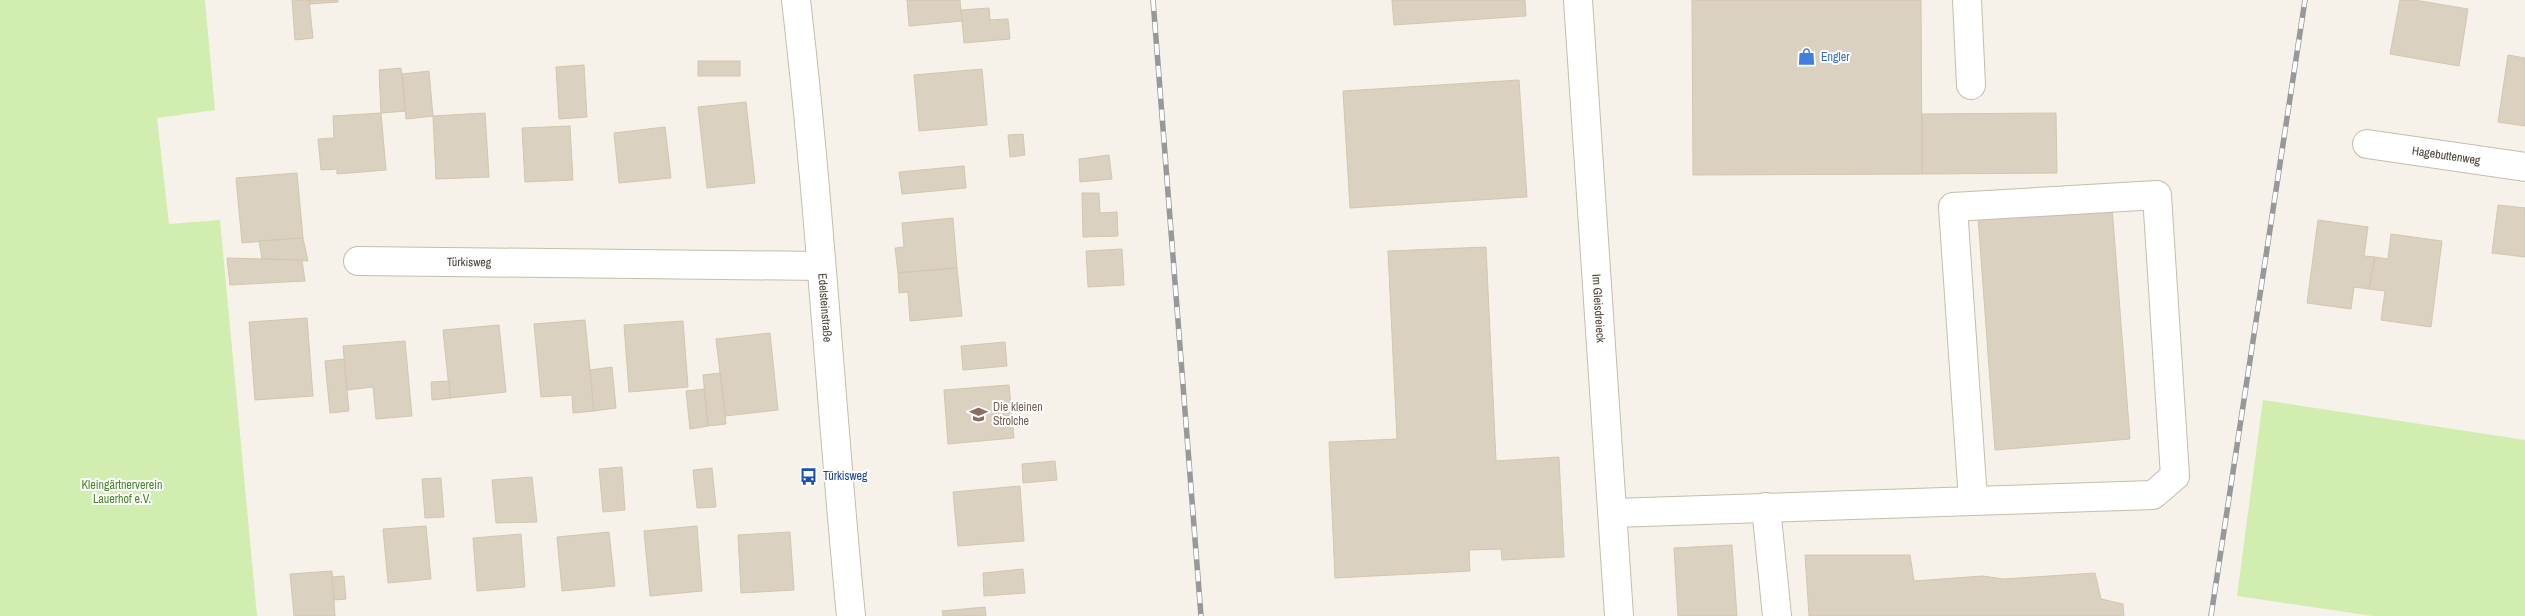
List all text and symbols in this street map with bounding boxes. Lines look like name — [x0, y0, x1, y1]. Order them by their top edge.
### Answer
shop icon: Engler — [1797, 47, 1817, 67]
place label: Engler — [1821, 49, 1850, 65]
street label: Hagebuttenweg — [2411, 143, 2482, 168]
street label: Türkisweg — [447, 254, 492, 270]
street label: Edelsteinstraße — [814, 273, 836, 343]
street label: Im Gleisdreieck — [1588, 273, 1609, 343]
place label: Die kleinen Strolche — [993, 399, 1043, 429]
school or university icon: Die kleinen Strolche — [969, 404, 989, 424]
bus stop icon: Türkisweg — [799, 466, 819, 486]
place label: Türkisweg — [823, 468, 868, 484]
park label: Kleingärtnerverein Lauerhof e.V. — [82, 477, 162, 507]

